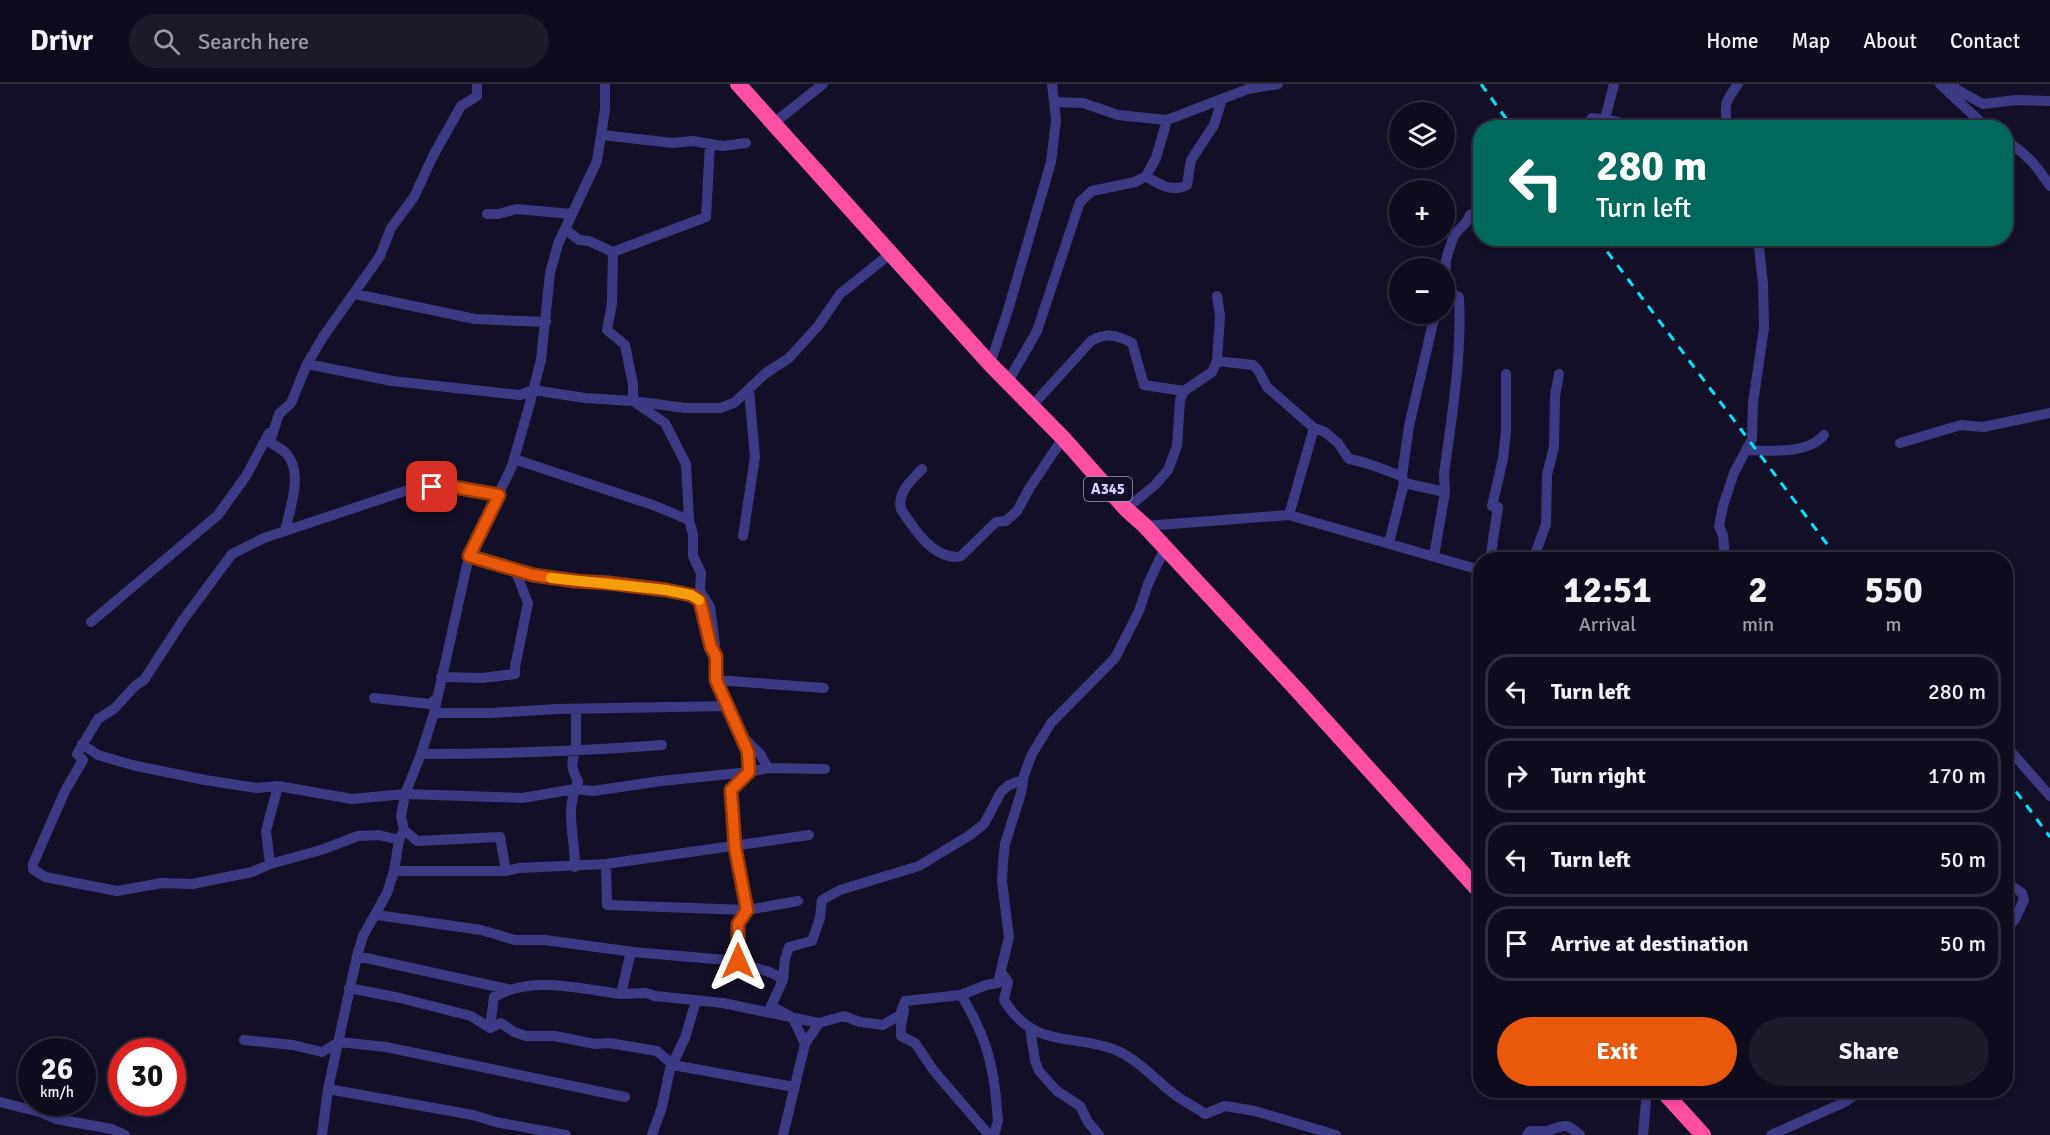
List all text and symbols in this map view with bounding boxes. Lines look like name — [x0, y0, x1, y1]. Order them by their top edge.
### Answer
search box — [129, 14, 549, 68]
text: Drivr — [30, 24, 93, 58]
icon: search — [150, 25, 183, 58]
text: Search here — [198, 28, 309, 55]
text: Home — [1706, 28, 1759, 54]
text: Map — [1792, 28, 1830, 54]
text: About — [1863, 28, 1917, 54]
text: Contact — [1950, 28, 2020, 54]
map controls — [1389, 102, 1455, 324]
button: layers — [1389, 102, 1455, 168]
text: 280 m — [1596, 141, 1707, 192]
icon: left — [1497, 144, 1575, 222]
button: + — [1389, 180, 1455, 246]
text: Turn left — [1596, 192, 1691, 225]
button: − — [1389, 258, 1455, 324]
pin — [406, 461, 457, 512]
icon: arrive — [415, 470, 448, 503]
road number: A345 — [1084, 477, 1132, 501]
text: 12:51 — [1563, 568, 1652, 613]
text: 2 — [1748, 568, 1768, 613]
text: 550 — [1864, 568, 1923, 613]
text: Arrival — [1579, 612, 1636, 637]
text: min — [1742, 612, 1774, 637]
text: m — [1886, 612, 1902, 637]
icon: left — [1500, 675, 1533, 708]
text: Turn left — [1551, 678, 1631, 705]
text: 280 m — [1928, 678, 1986, 705]
icon: right — [1500, 759, 1533, 792]
text: Turn right — [1551, 762, 1646, 789]
text: 170 m — [1928, 762, 1986, 789]
icon: left — [1500, 843, 1533, 876]
text: Turn left — [1551, 846, 1631, 873]
text: 50 m — [1940, 846, 1986, 873]
icon: arrive — [1500, 927, 1533, 960]
position arrow — [706, 929, 770, 993]
text: Arrive at destination — [1551, 930, 1748, 957]
text: 50 m — [1940, 930, 1986, 957]
button: Exit — [1497, 1017, 1737, 1086]
button: Share — [1749, 1017, 1989, 1086]
speed limit sign: 30 — [108, 1038, 186, 1116]
text: 26 — [41, 1051, 73, 1088]
text: km/h — [40, 1083, 74, 1101]

